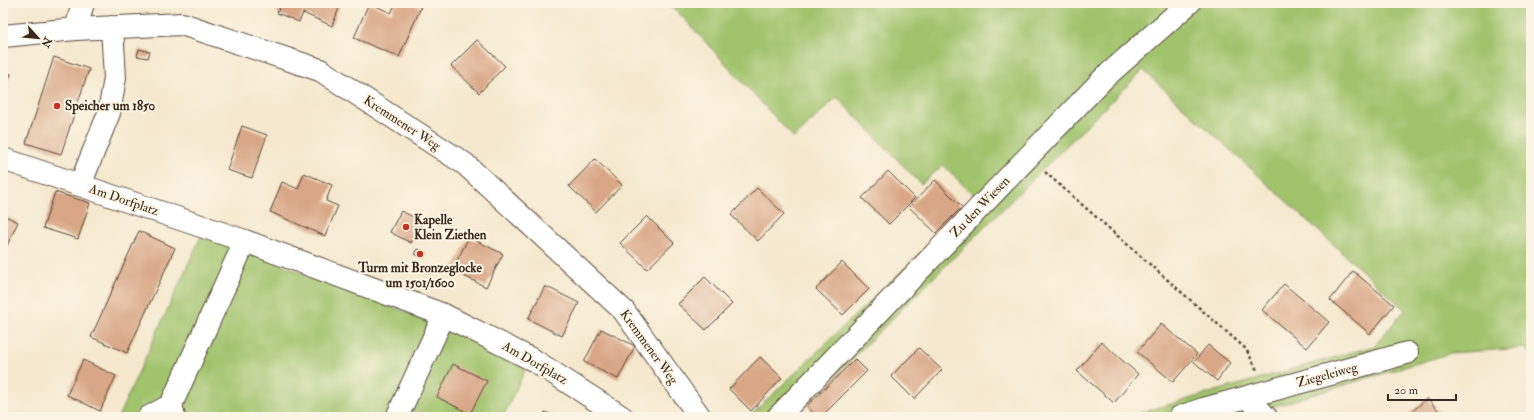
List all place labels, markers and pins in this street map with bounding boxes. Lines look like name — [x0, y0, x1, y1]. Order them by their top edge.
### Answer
place label: Speicher um 1850 — [65, 98, 156, 115]
marker: Speicher um 1850 — [52, 101, 62, 111]
place label: Kapelle Klein Ziethen — [414, 212, 487, 243]
marker: Kapelle Klein Ziethen — [401, 222, 411, 232]
marker: Turm mit Bronzeglocke um 1501/1600 — [415, 249, 425, 259]
place label: Turm mit Bronzeglocke um 1501/1600 — [357, 260, 482, 291]

